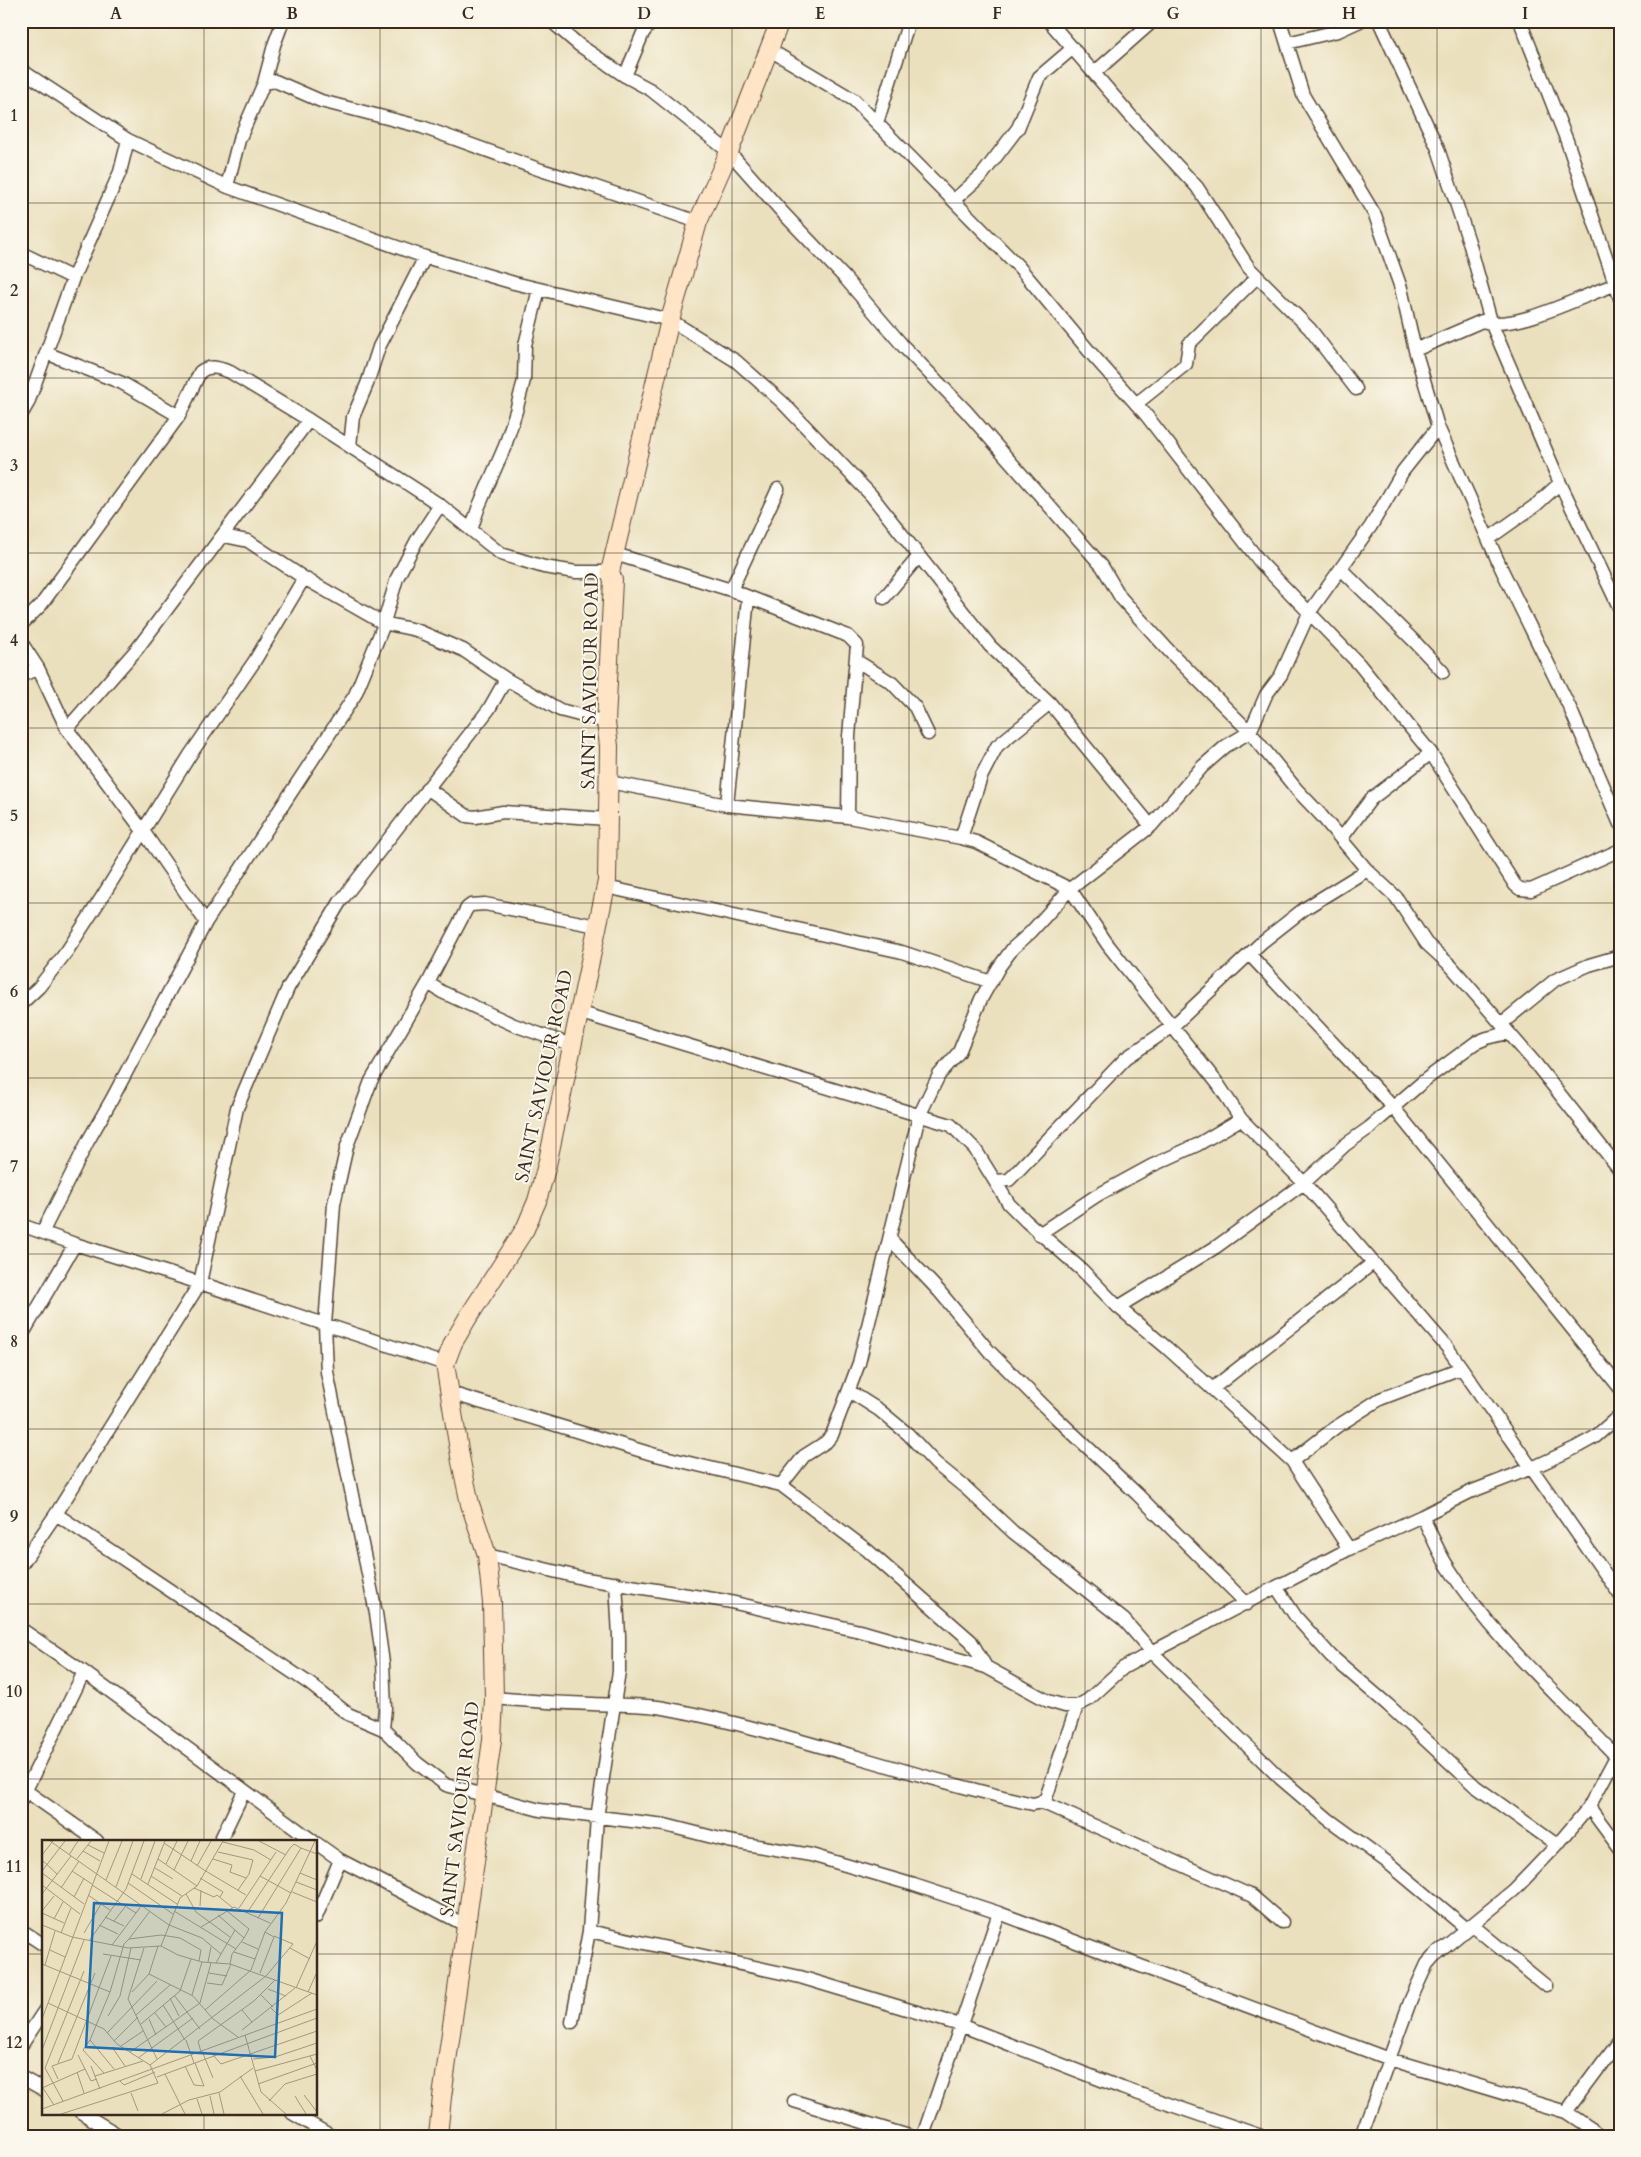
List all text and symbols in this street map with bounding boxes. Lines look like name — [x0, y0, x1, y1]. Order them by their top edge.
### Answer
text: A — [110, 3, 122, 25]
text: B — [286, 3, 298, 25]
text: C — [462, 3, 474, 25]
text: D — [637, 3, 651, 25]
text: E — [815, 3, 825, 25]
text: F — [992, 3, 1002, 25]
text: G — [1166, 3, 1180, 25]
text: H — [1342, 3, 1356, 25]
text: I — [1522, 3, 1528, 25]
text: 1 — [10, 105, 18, 127]
text: 2 — [10, 280, 18, 302]
text: 3 — [10, 455, 18, 477]
street label: SAINT SAVIOUR ROAD — [575, 572, 605, 790]
text: 4 — [10, 630, 18, 652]
text: 5 — [10, 805, 18, 827]
street label: SAINT SAVIOUR ROAD — [509, 967, 579, 1185]
text: 6 — [10, 981, 18, 1003]
text: 7 — [10, 1156, 18, 1178]
text: 8 — [10, 1331, 18, 1353]
text: 9 — [10, 1506, 18, 1528]
text: 10 — [6, 1681, 22, 1703]
street label: SAINT SAVIOUR ROAD — [434, 1700, 486, 1918]
inset map — [42, 1840, 318, 2114]
text: 11 — [6, 1856, 22, 1878]
text: 12 — [6, 2032, 22, 2054]

